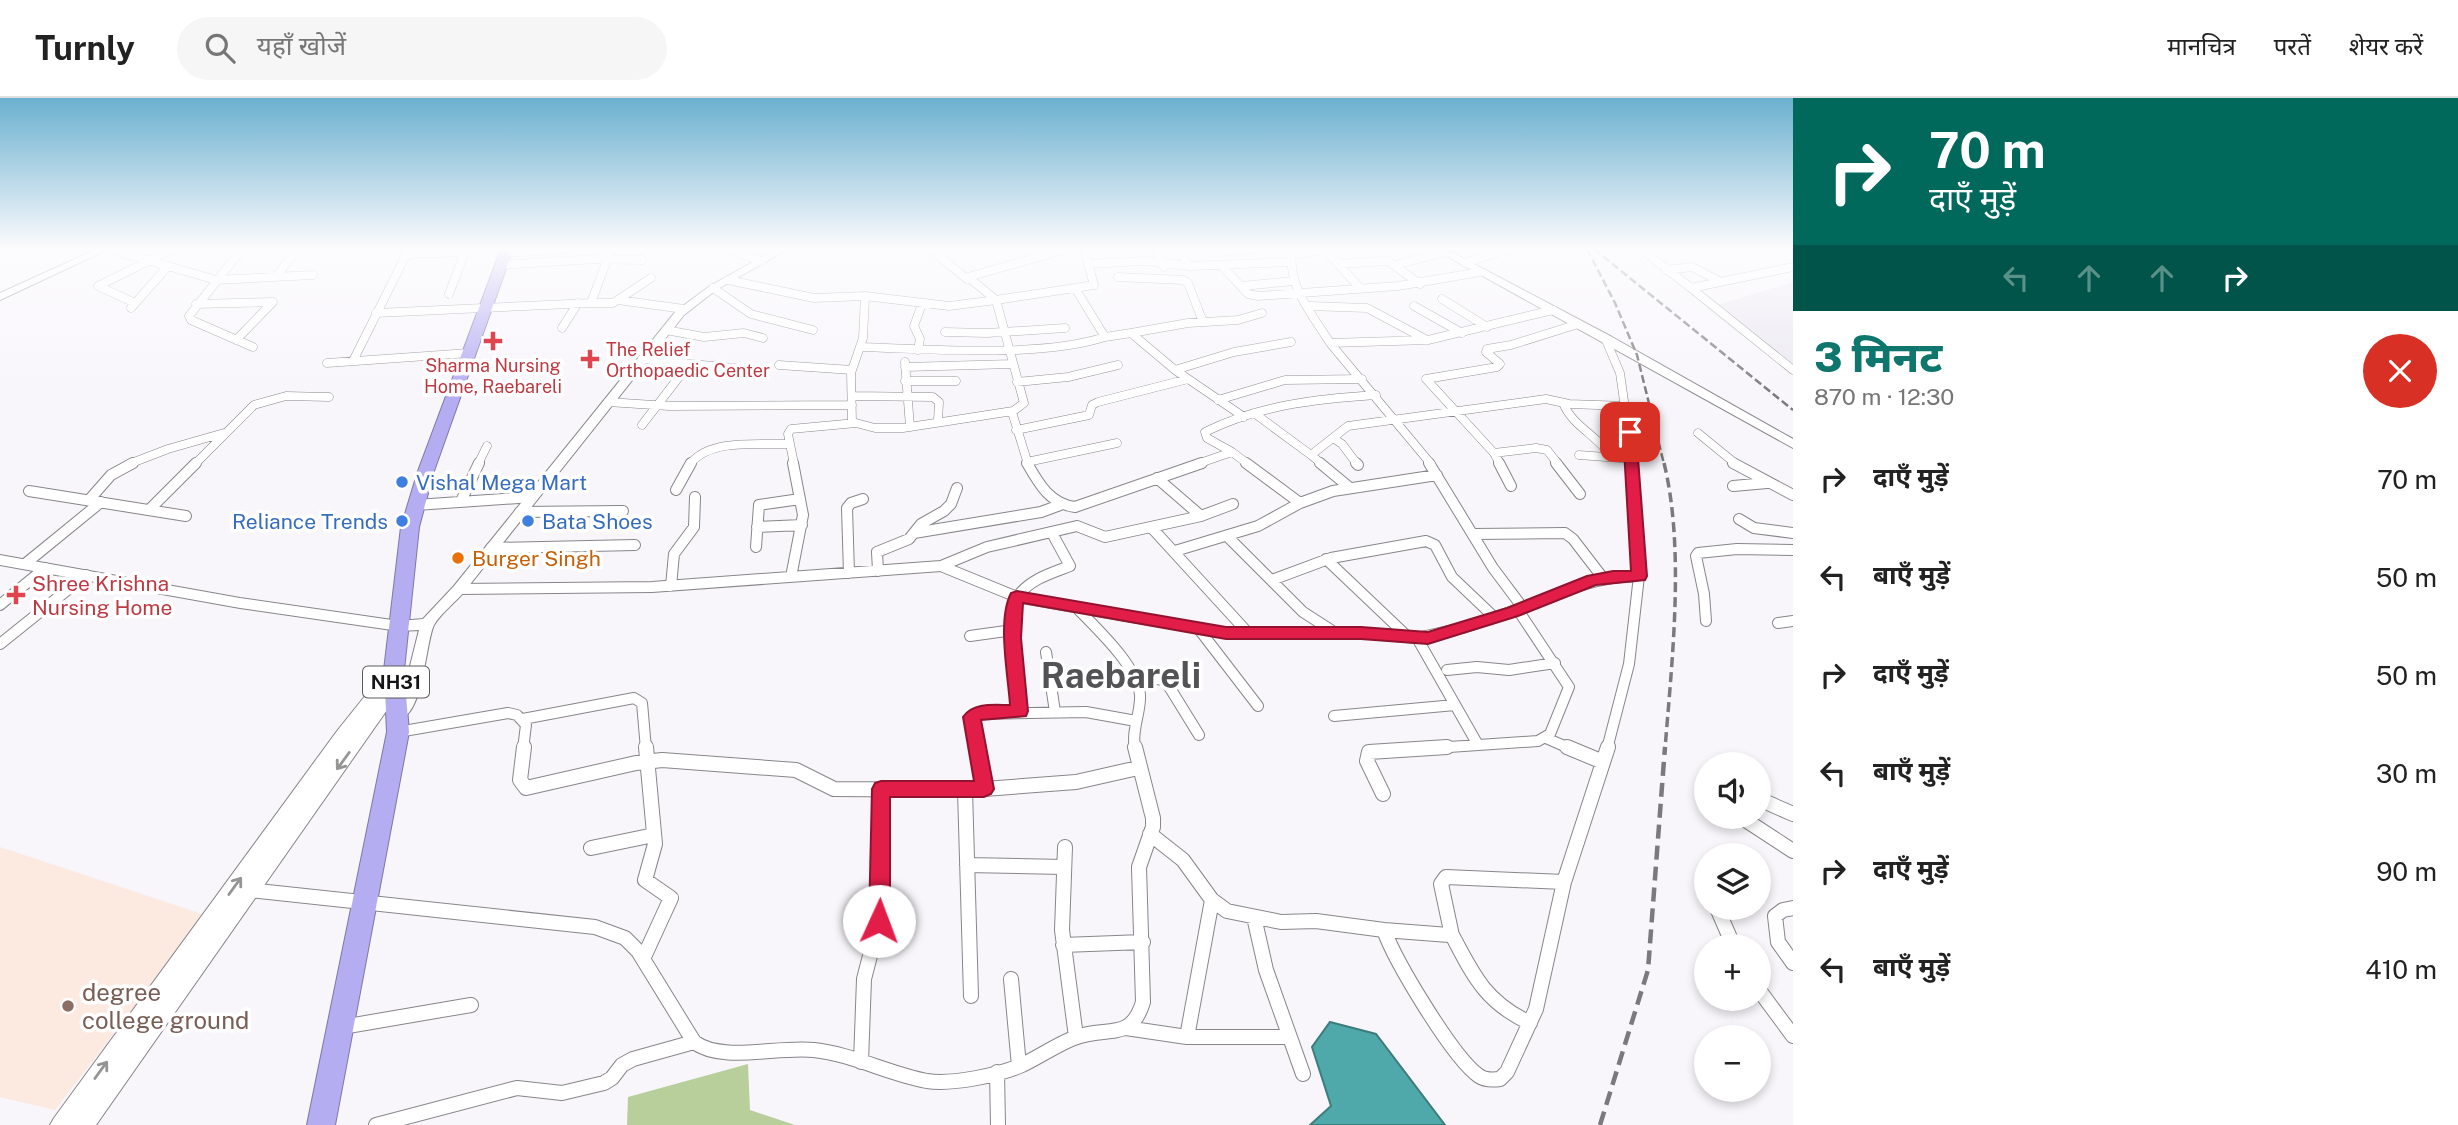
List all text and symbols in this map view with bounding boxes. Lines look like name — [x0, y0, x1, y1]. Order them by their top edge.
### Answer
search box — [177, 17, 667, 80]
text: Turnly — [35, 29, 135, 67]
icon: search — [201, 29, 239, 67]
text: यहाँ खोजें — [257, 30, 346, 61]
text: मानचित्र — [2167, 32, 2236, 60]
text: परतें — [2274, 32, 2311, 60]
text: शेयर करें — [2349, 32, 2423, 60]
text: 70 m — [1929, 121, 2046, 179]
icon: right — [1814, 126, 1905, 217]
text: दाएँ मुड़ें — [1929, 180, 2016, 217]
icon: left — [1997, 259, 2035, 297]
icon: ahead — [2070, 259, 2108, 297]
icon: ahead — [2143, 259, 2181, 297]
icon: right — [2216, 259, 2254, 297]
marker: Sharma Nursing Home, Raebareli — [483, 331, 503, 351]
text: 3 मिनट — [1814, 332, 1942, 381]
button: close — [2363, 334, 2437, 408]
place label: The Relief Orthopaedic Center — [606, 339, 770, 381]
marker: The Relief Orthopaedic Center — [580, 349, 600, 369]
place label: Sharma Nursing Home, Raebareli — [424, 355, 562, 397]
text: 870 m · 12:30 — [1814, 383, 1954, 410]
pin — [1600, 402, 1660, 462]
icon: arrive — [1611, 413, 1649, 451]
icon: right — [1814, 460, 1852, 498]
text: दाएँ मुड़ें — [1873, 461, 1949, 492]
text: 70 m — [2377, 464, 2437, 495]
place label: Vishal Mega Mart — [416, 470, 587, 495]
marker: Vishal Mega Mart — [394, 474, 410, 490]
place label: Reliance Trends — [232, 509, 388, 534]
place label: Bata Shoes — [542, 509, 653, 534]
marker: Reliance Trends — [394, 513, 410, 529]
marker: Bata Shoes — [520, 513, 536, 529]
place label: Burger Singh — [472, 546, 601, 571]
marker: Burger Singh — [450, 550, 466, 566]
icon: left — [1814, 558, 1852, 596]
text: बाएँ मुड़ें — [1873, 559, 1950, 590]
text: 50 m — [2376, 562, 2437, 593]
place label: Shree Krishna Nursing Home — [32, 571, 172, 620]
marker: Shree Krishna Nursing Home — [6, 585, 26, 605]
district label: Raebareli — [1041, 655, 1201, 696]
icon: right — [1814, 656, 1852, 694]
text: दाएँ मुड़ें — [1873, 657, 1949, 688]
text: 50 m — [2376, 660, 2437, 691]
road number: NH31 — [363, 666, 429, 698]
one-way arrow — [336, 751, 350, 770]
map controls — [1694, 752, 1771, 1102]
button: sound — [1694, 752, 1771, 829]
icon: left — [1814, 754, 1852, 792]
text: बाएँ मुड़ें — [1873, 755, 1950, 786]
text: 30 m — [2376, 758, 2437, 789]
button: layers — [1694, 843, 1771, 920]
icon: right — [1814, 852, 1852, 890]
text: दाएँ मुड़ें — [1873, 853, 1949, 884]
text: 90 m — [2376, 856, 2437, 887]
one-way arrow — [228, 877, 242, 896]
position arrow — [842, 884, 916, 958]
button: + — [1694, 934, 1771, 1011]
icon: left — [1814, 950, 1852, 988]
text: बाएँ मुड़ें — [1873, 951, 1950, 982]
text: 410 m — [2365, 954, 2437, 985]
place label: degree college ground — [82, 978, 249, 1034]
marker: degree college ground — [60, 998, 76, 1014]
button: − — [1694, 1025, 1771, 1102]
one-way arrow — [94, 1061, 108, 1080]

